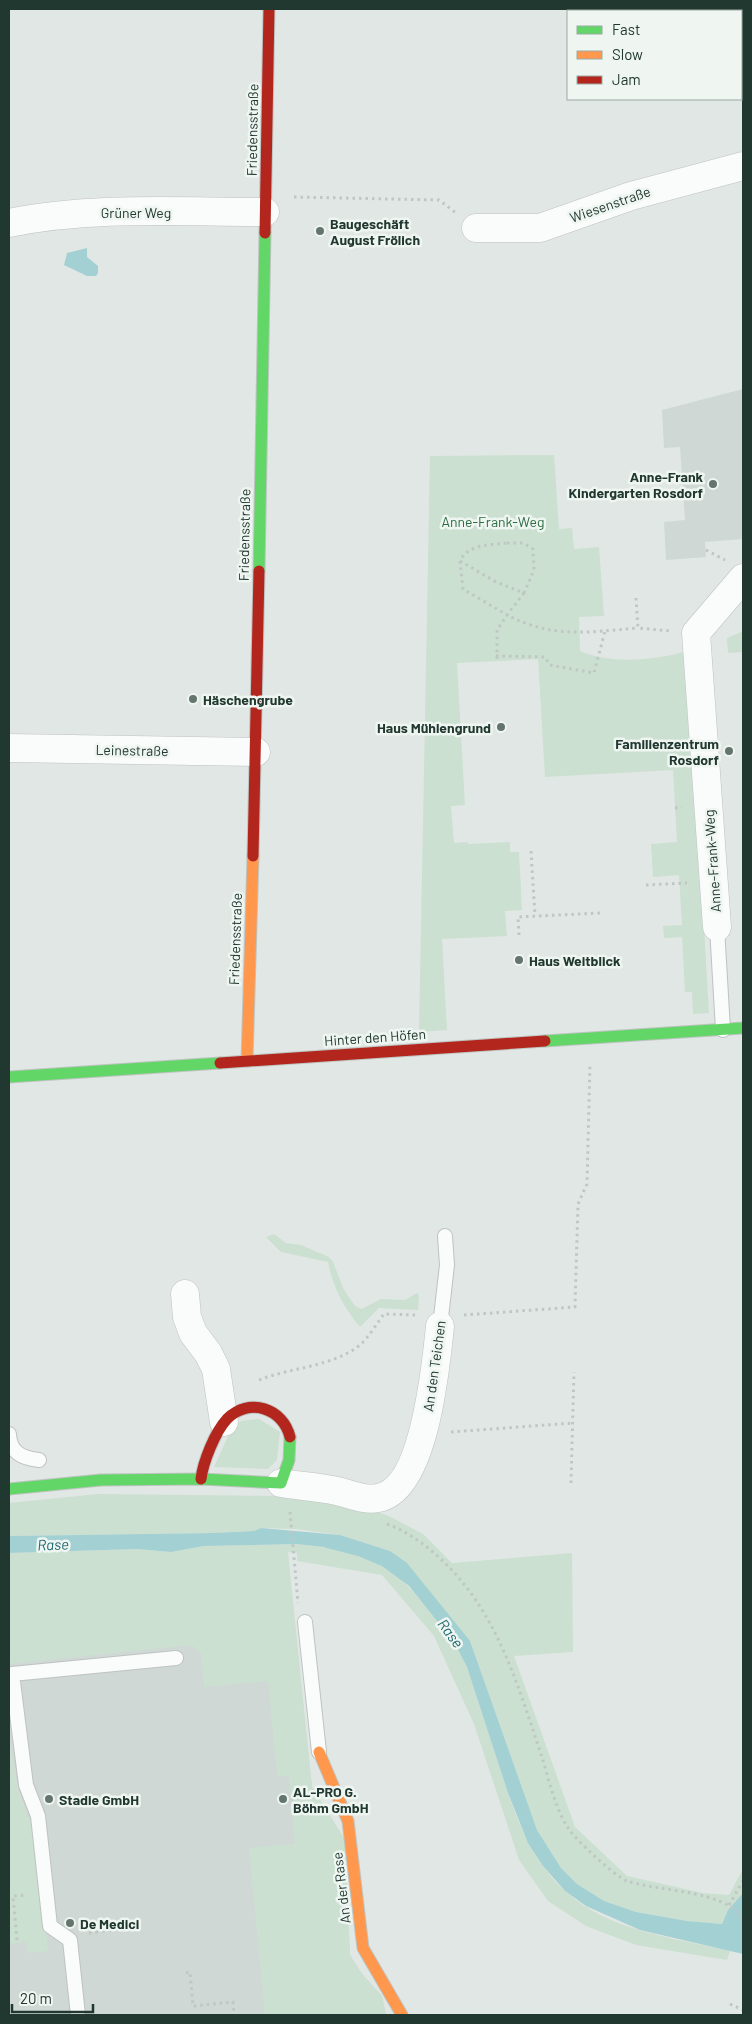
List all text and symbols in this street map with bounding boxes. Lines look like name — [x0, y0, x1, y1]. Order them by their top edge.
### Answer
legend — [567, 10, 742, 100]
text: Fast — [612, 20, 640, 38]
text: Slow — [612, 45, 643, 63]
text: Jam — [612, 70, 641, 88]
street label: Friedensstraße — [243, 84, 261, 176]
street label: Wiesenstraße — [567, 182, 653, 226]
street label: Grüner Weg — [101, 204, 171, 221]
place label: Baugeschäft August Frölich — [330, 215, 420, 248]
marker: Baugeschäft August Frölich — [314, 225, 326, 237]
place label: Anne-Frank Kindergarten Rosdorf — [569, 468, 704, 501]
marker: Anne-Frank Kindergarten Rosdorf — [707, 478, 719, 490]
street label: Friedensstraße — [235, 489, 253, 581]
park label: Anne-Frank-Weg — [442, 513, 544, 530]
place label: Häschengrube — [203, 691, 293, 708]
marker: Häschengrube — [187, 693, 199, 705]
place label: Haus Mühlengrund — [377, 719, 491, 736]
marker: Haus Mühlengrund — [495, 721, 507, 733]
place label: Familienzentrum Rosdorf — [615, 735, 719, 768]
street label: Leinestraße — [95, 741, 169, 759]
marker: Familienzentrum Rosdorf — [723, 745, 735, 757]
street label: Anne-Frank-Weg — [700, 809, 724, 913]
street label: Friedensstraße — [225, 893, 245, 985]
place label: Haus Weitblick — [529, 952, 621, 969]
marker: Haus Weitblick — [513, 954, 525, 966]
street label: Hinter den Höfen — [324, 1025, 426, 1049]
street label: An den Teichen — [419, 1319, 449, 1413]
water label: Rase — [37, 1534, 69, 1554]
water label: Rase — [434, 1615, 468, 1651]
place label: AL-PRO G. Böhm GmbH — [293, 1783, 369, 1816]
place label: Stadie GmbH — [59, 1791, 139, 1808]
marker: Stadie GmbH — [43, 1793, 55, 1805]
marker: AL-PRO G. Böhm GmbH — [277, 1793, 289, 1805]
street label: An der Rase — [328, 1851, 354, 1925]
place label: De Medici — [80, 1915, 139, 1932]
marker: De Medici — [64, 1917, 76, 1929]
scale bar — [12, 1982, 94, 2014]
text: 20 m — [20, 1989, 52, 2007]

